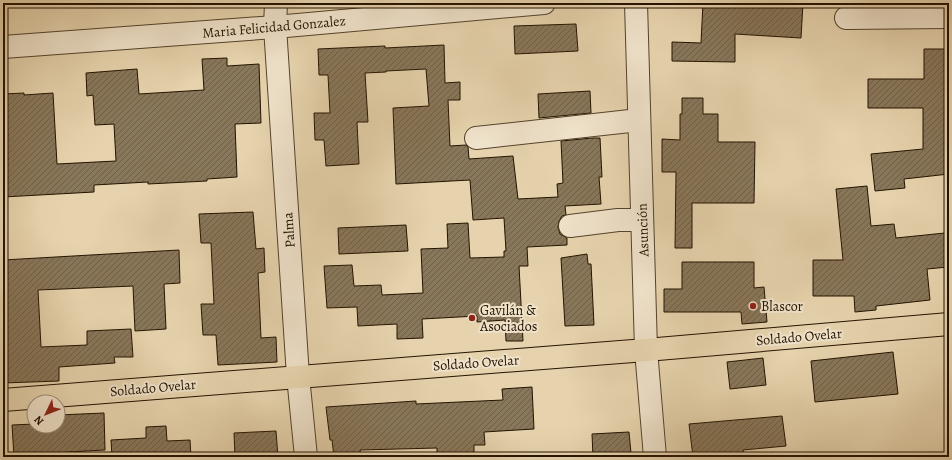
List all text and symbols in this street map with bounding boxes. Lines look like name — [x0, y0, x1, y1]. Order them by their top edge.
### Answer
street label: Maria Felicidad Gonzalez — [201, 11, 347, 43]
street label: Asunción — [633, 203, 653, 258]
street label: Palma — [278, 211, 300, 248]
place label: Blascor — [761, 297, 804, 316]
place label: Gavilán & Asociados — [479, 301, 537, 336]
marker: Blascor — [748, 301, 758, 311]
marker: Gavilán & Asociados — [467, 313, 477, 323]
street label: Soldado Ovelar — [755, 324, 843, 350]
street label: Soldado Ovelar — [432, 350, 520, 375]
street label: Soldado Ovelar — [109, 375, 197, 401]
north arrow — [26, 394, 66, 434]
text: N — [31, 412, 47, 429]

